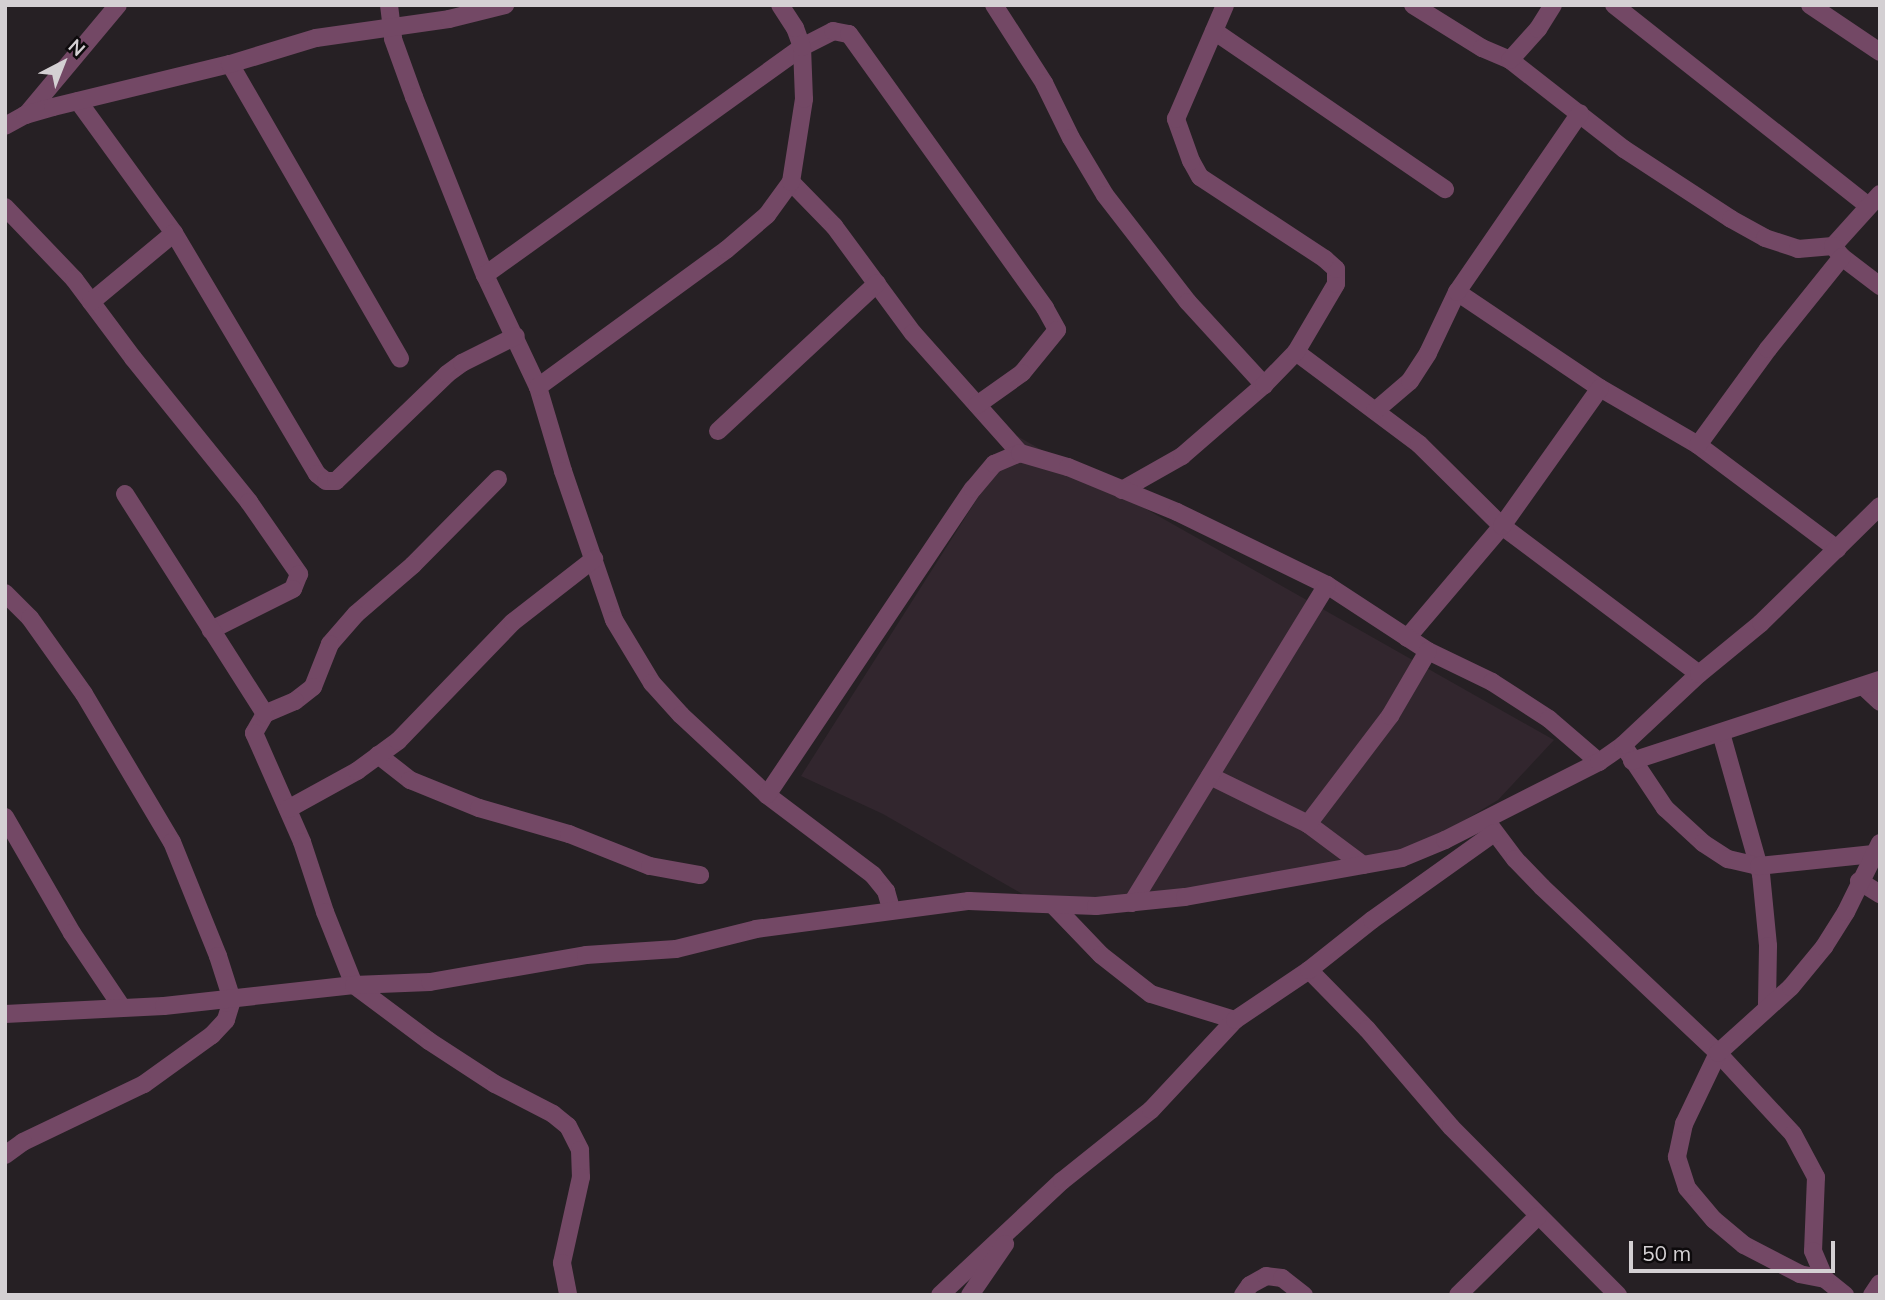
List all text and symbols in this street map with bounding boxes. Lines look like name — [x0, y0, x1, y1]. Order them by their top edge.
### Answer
north arrow — [28, 28, 98, 98]
text: N — [64, 34, 90, 61]
scale bar — [1633, 1226, 1840, 1270]
text: 50 m — [1642, 1240, 1691, 1266]

